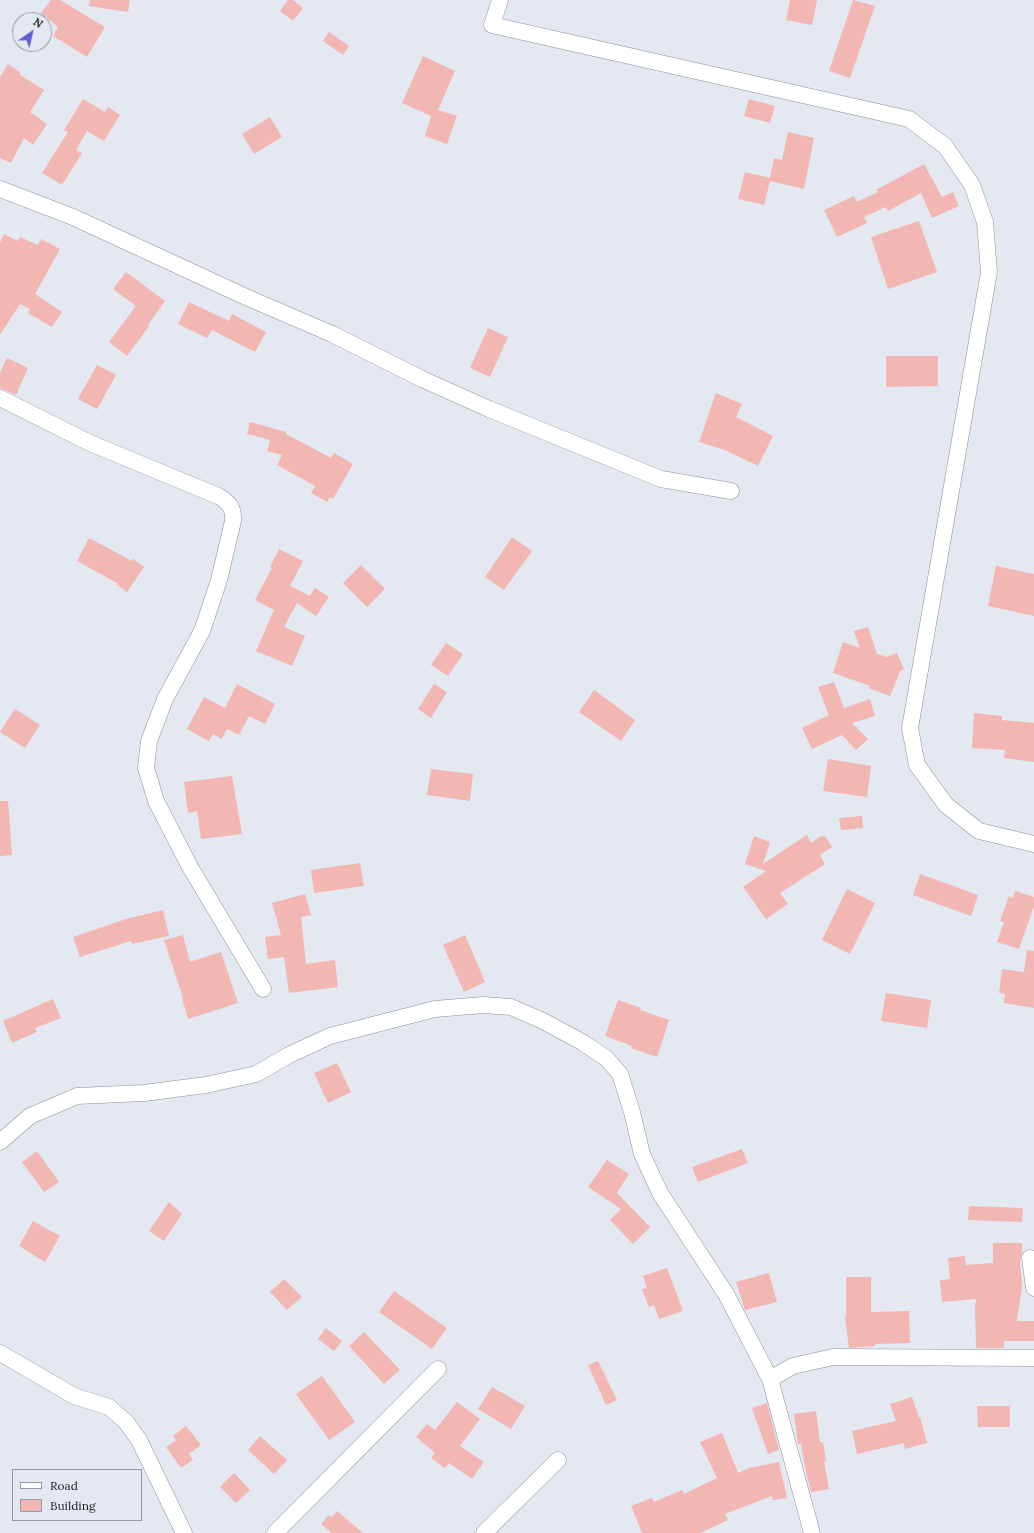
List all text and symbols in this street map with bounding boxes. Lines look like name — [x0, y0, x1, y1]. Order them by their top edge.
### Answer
north arrow — [12, 12, 52, 52]
text: N — [31, 15, 46, 31]
legend — [12, 1469, 142, 1521]
text: Road — [50, 1478, 78, 1493]
text: Building — [50, 1498, 96, 1513]

